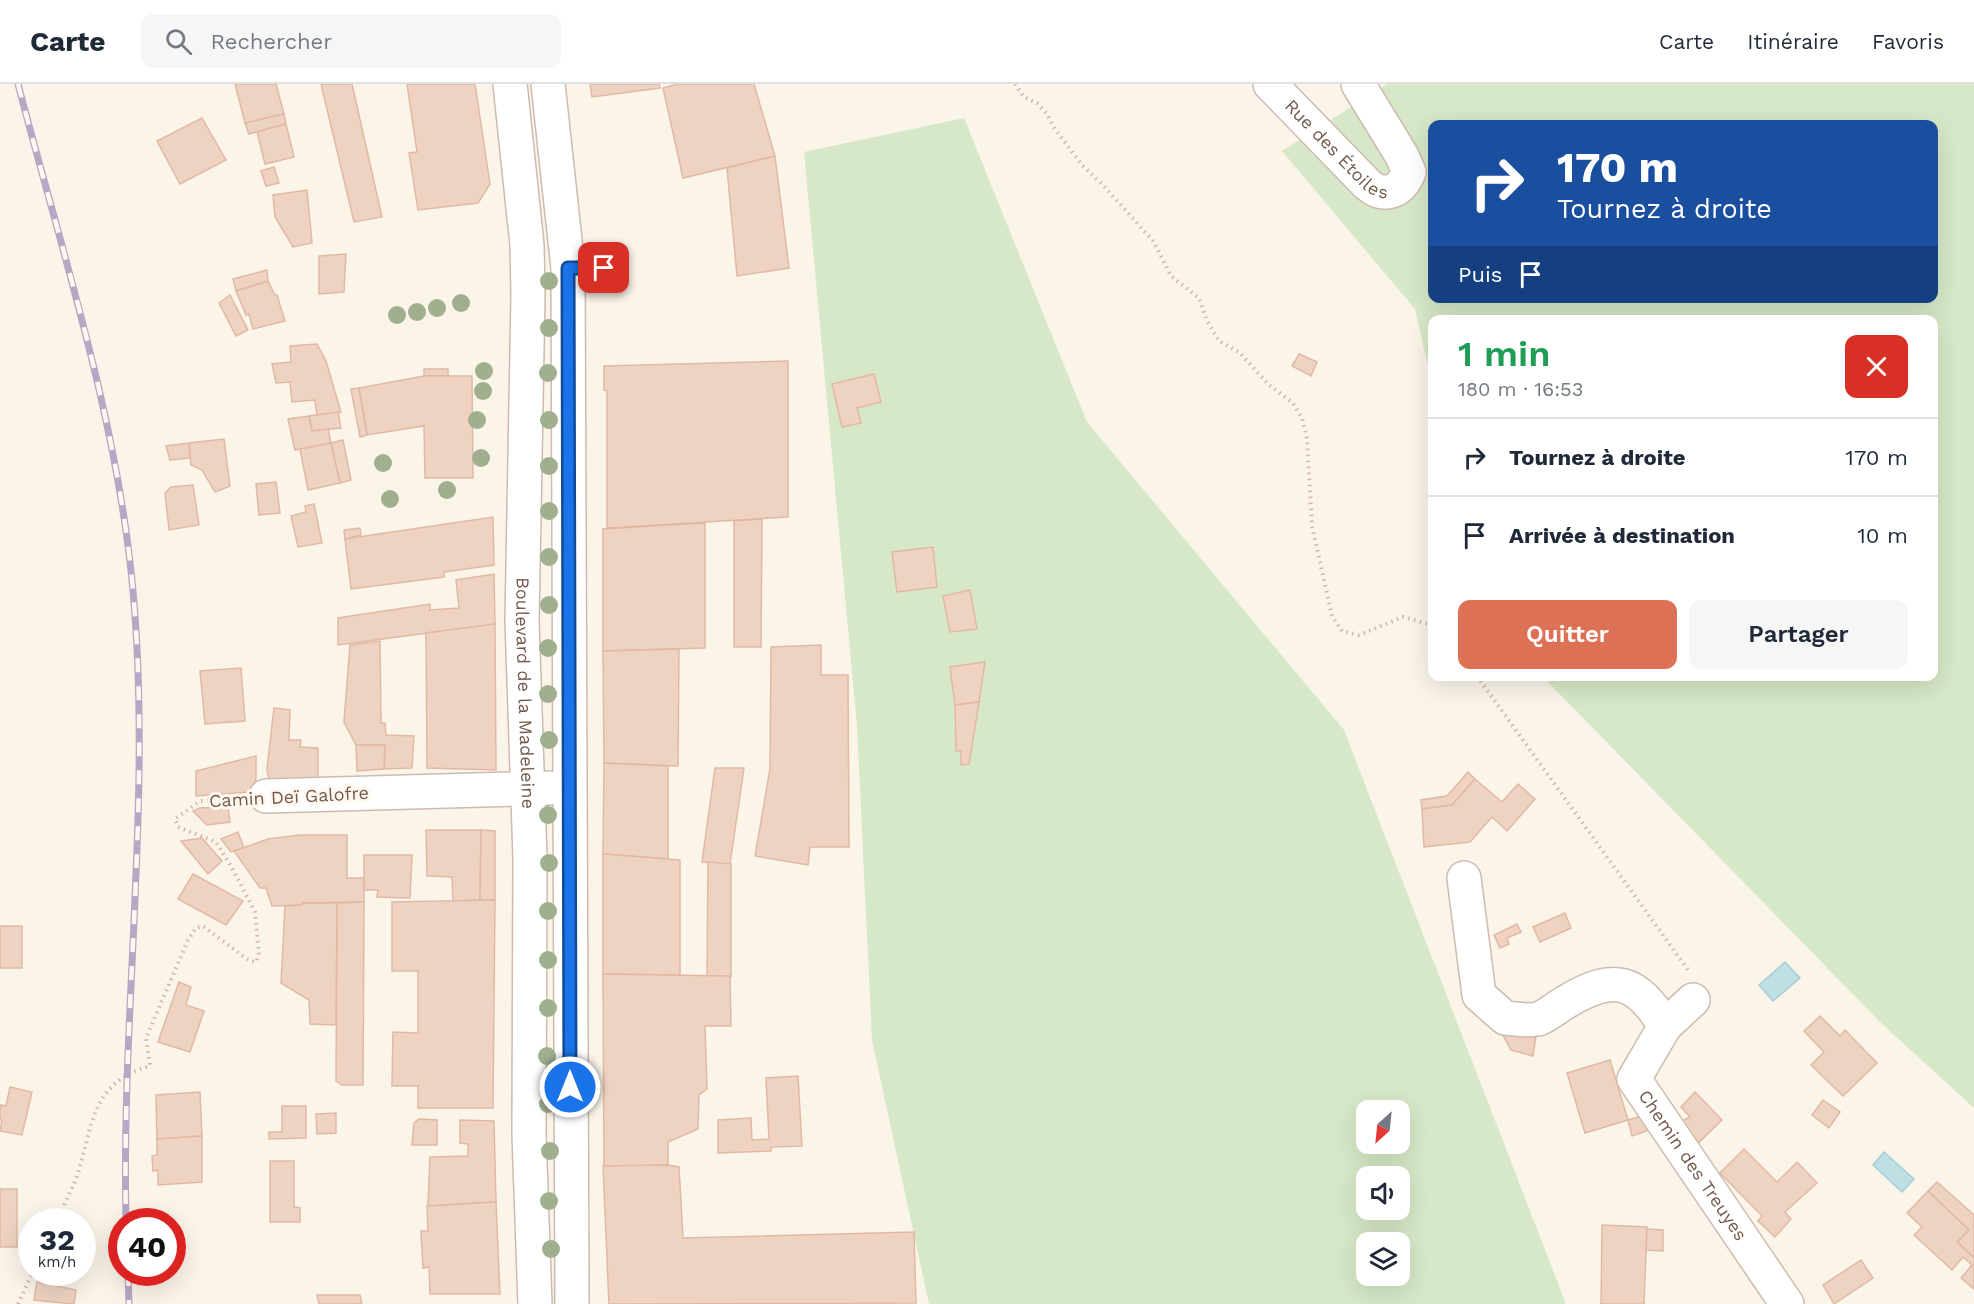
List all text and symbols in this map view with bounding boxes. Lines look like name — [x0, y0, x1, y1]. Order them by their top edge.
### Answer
search box — [141, 14, 561, 68]
text: Carte — [30, 25, 105, 58]
icon: search — [162, 25, 195, 58]
text: Rechercher — [210, 29, 332, 54]
text: Carte — [1659, 29, 1714, 54]
text: Itinéraire — [1747, 29, 1839, 54]
text: Favoris — [1872, 29, 1944, 54]
street label: Rue des Étoiles — [1281, 95, 1389, 202]
text: 170 m — [1557, 143, 1678, 192]
icon: right — [1458, 144, 1536, 222]
text: Tournez à droite — [1557, 193, 1772, 225]
pin — [578, 242, 629, 293]
icon: arrive — [587, 251, 620, 284]
icon: arrive — [1514, 258, 1547, 291]
text: Puis — [1458, 262, 1502, 287]
text: 1 min — [1458, 333, 1550, 375]
button: close — [1845, 335, 1908, 398]
text: 180 m · 16:53 — [1458, 377, 1583, 401]
icon: right — [1458, 441, 1491, 474]
text: Tournez à droite — [1509, 445, 1686, 470]
text: 170 m — [1845, 445, 1908, 470]
icon: arrive — [1458, 519, 1491, 552]
text: Arrivée à destination — [1509, 523, 1735, 548]
text: 10 m — [1857, 523, 1908, 548]
street label: Boulevard de la Madeleine — [512, 577, 539, 809]
button: Quitter — [1458, 600, 1677, 669]
button: Partager — [1689, 600, 1908, 669]
street label: Camin Deï Galofre — [209, 782, 369, 811]
position arrow — [538, 1055, 602, 1119]
street label: Chemin des Treuyes — [1635, 1086, 1752, 1244]
north arrow — [1356, 1100, 1410, 1154]
map controls — [1356, 1100, 1410, 1286]
button: sound — [1356, 1166, 1410, 1220]
speed limit sign: 40 — [108, 1208, 186, 1286]
text: 32 — [39, 1222, 75, 1257]
button: layers — [1356, 1232, 1410, 1286]
text: km/h — [38, 1253, 76, 1271]

